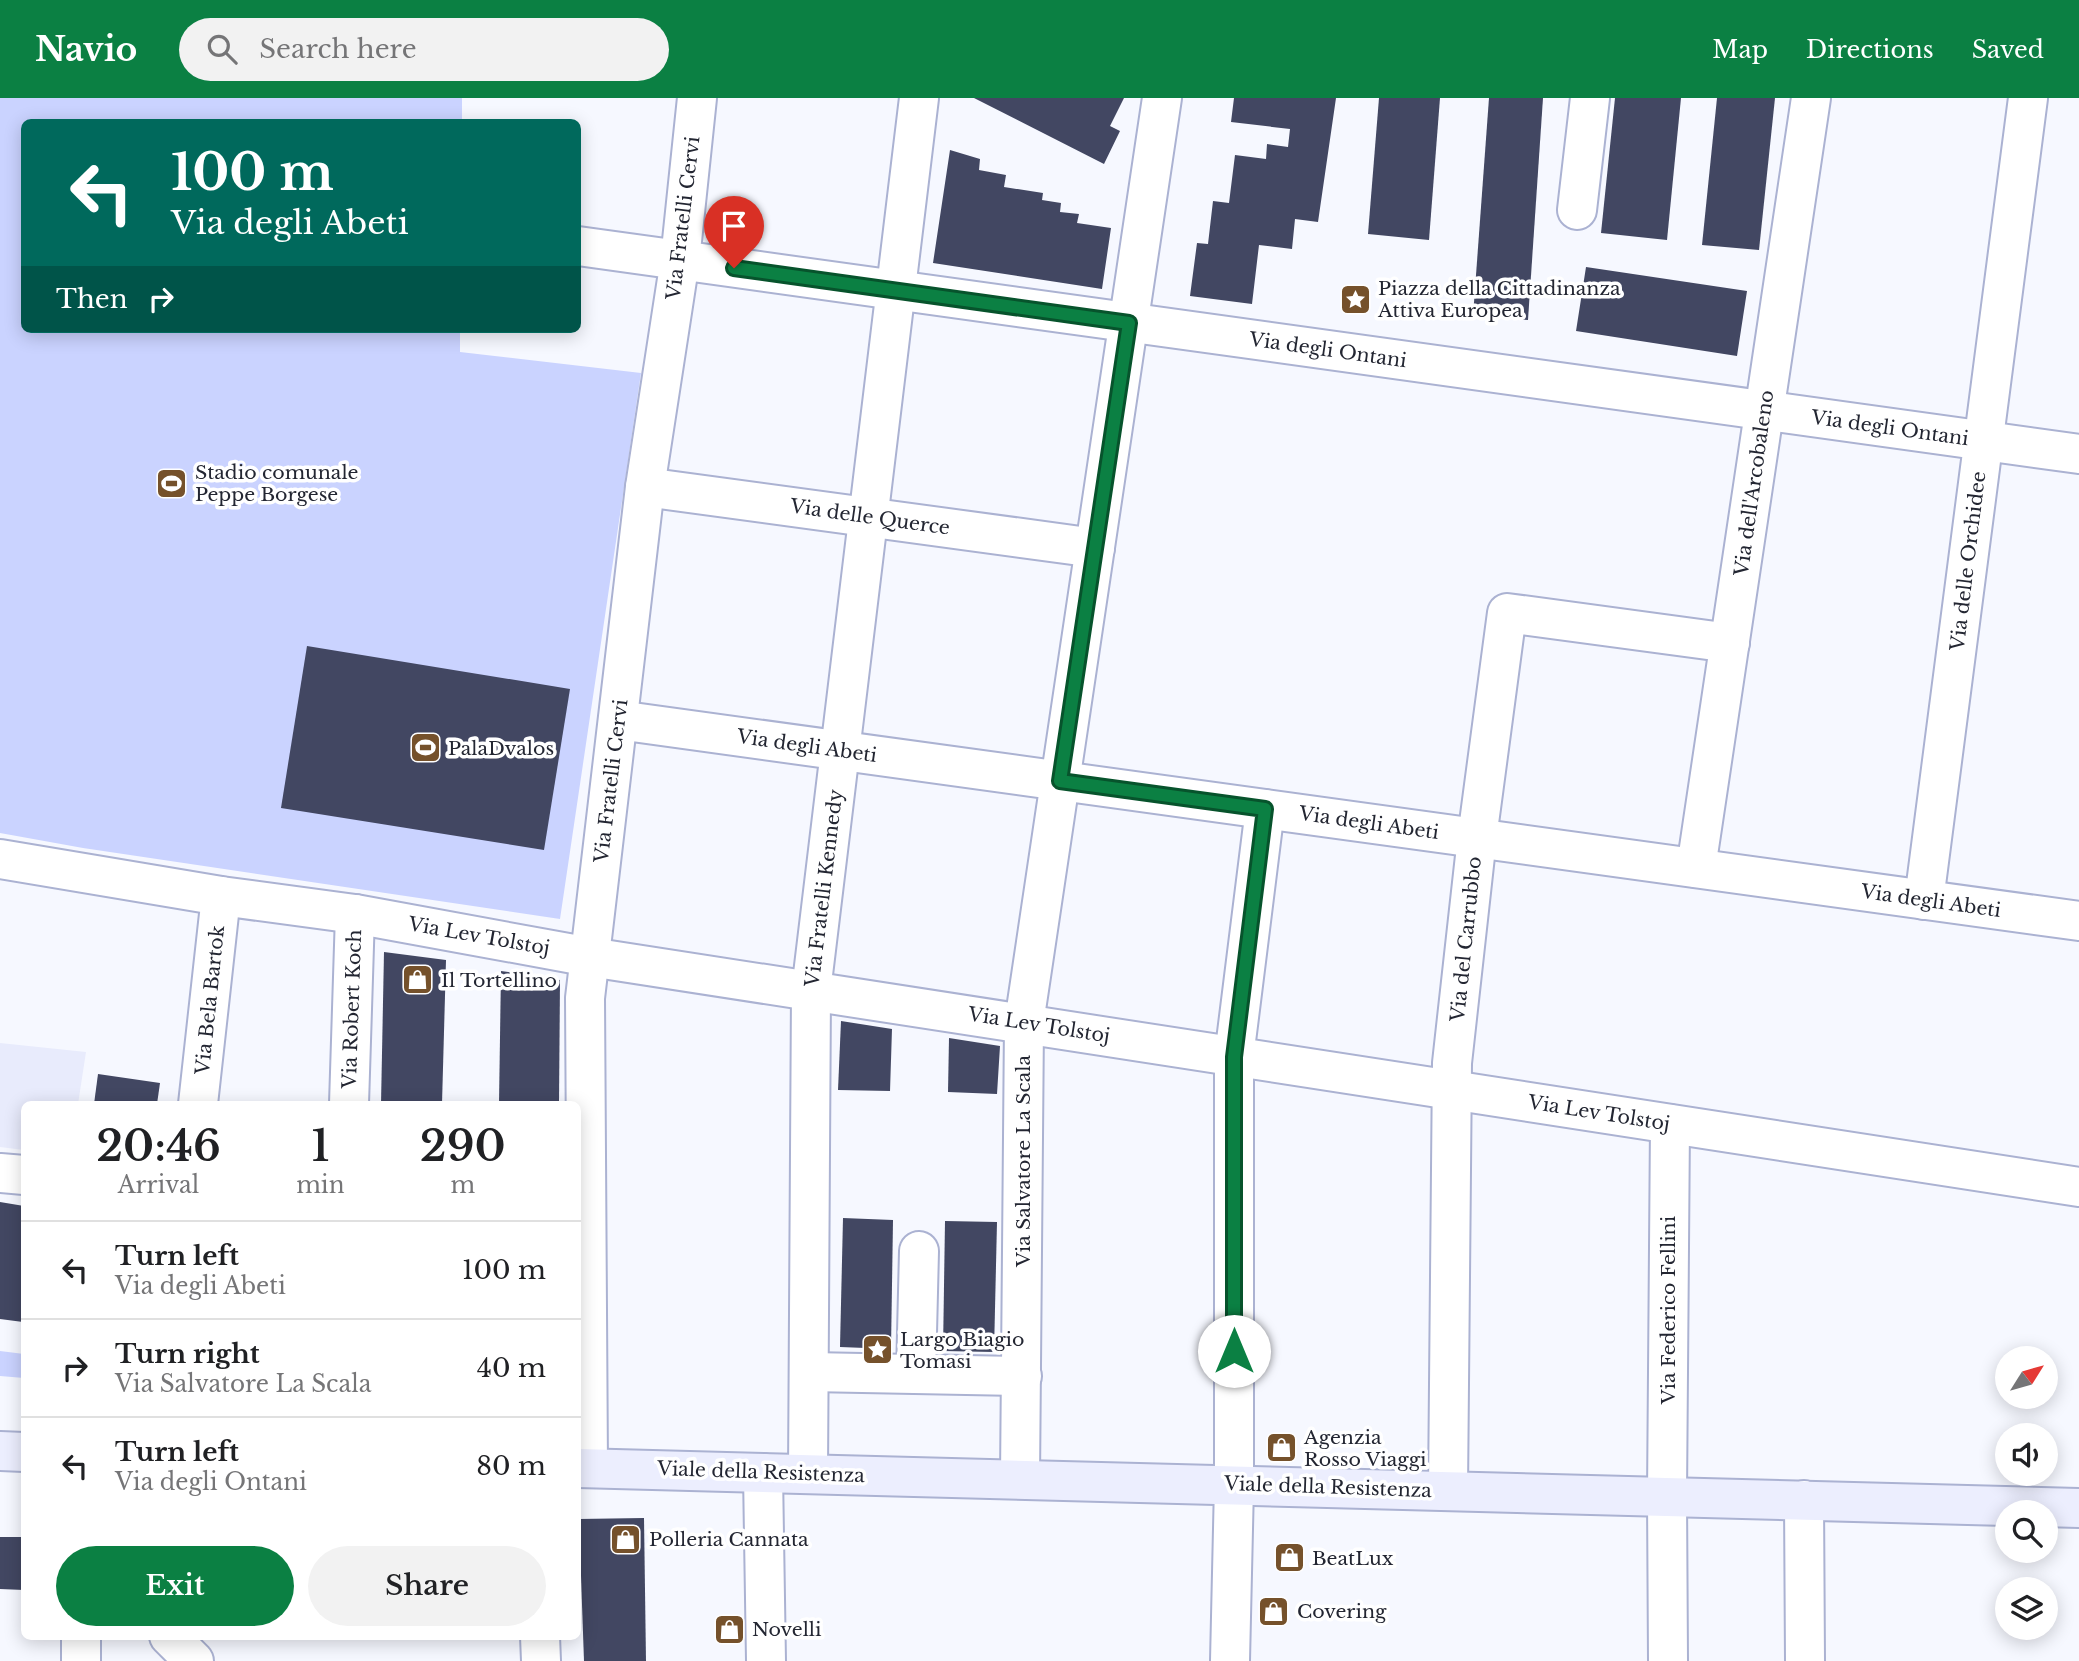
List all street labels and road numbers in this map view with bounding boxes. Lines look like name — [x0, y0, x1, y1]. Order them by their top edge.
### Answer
street label: Via Fratelli Cervi — [661, 134, 705, 302]
street label: Via degli Ontani — [1247, 327, 1409, 372]
street label: Via dell'Arcobaleno — [1729, 389, 1778, 578]
street label: Via degli Ontani — [1809, 405, 1971, 450]
street label: Via delle Orchidee — [1945, 470, 1990, 653]
street label: Via delle Querce — [788, 494, 951, 540]
street label: Via Fratelli Cervi — [589, 697, 633, 865]
street label: Via degli Abeti — [735, 725, 879, 767]
street label: Via Fratelli Kennedy — [800, 788, 848, 989]
street label: Via degli Abeti — [1297, 802, 1441, 844]
street label: Via del Carrubbo — [1446, 855, 1486, 1024]
street label: Via degli Abeti — [1859, 880, 2003, 922]
street label: Via Lev Tolstoj — [406, 912, 551, 960]
street label: Via Bela Bartok — [191, 924, 229, 1077]
street label: Via Robert Koch — [338, 929, 366, 1090]
street label: Via Lev Tolstoj — [966, 1002, 1111, 1048]
street label: Via Salvatore La Scala — [1012, 1055, 1035, 1268]
street label: Via Lev Tolstoj — [1526, 1090, 1671, 1136]
street label: Via Federico Fellini — [1657, 1215, 1680, 1405]
street label: Viale della Resistenza — [656, 1457, 866, 1487]
street label: Viale della Resistenza — [1223, 1472, 1433, 1502]

